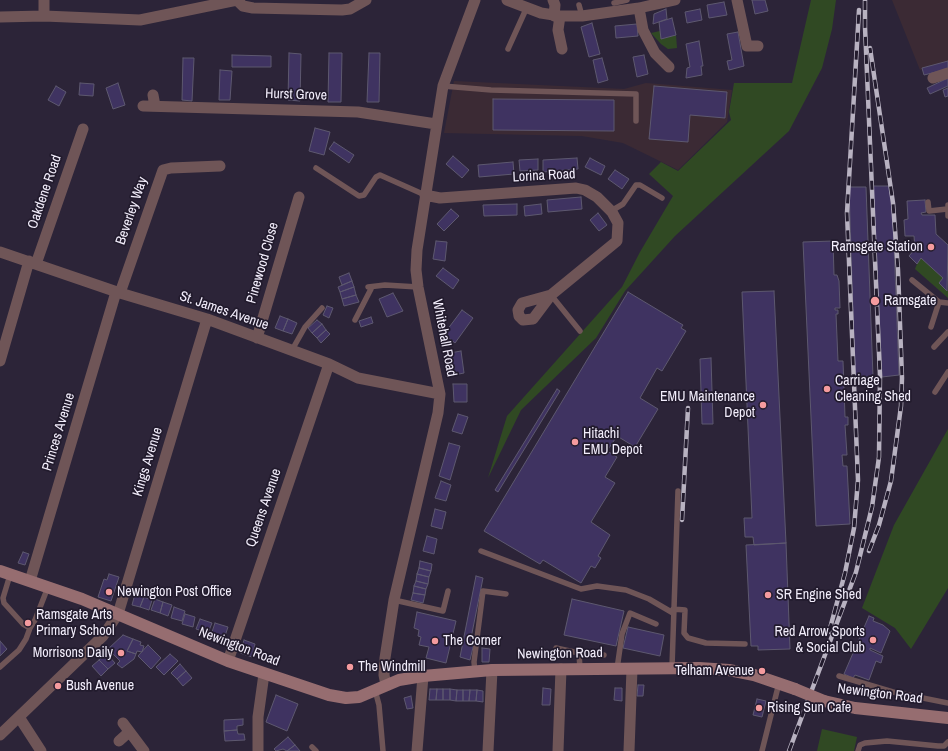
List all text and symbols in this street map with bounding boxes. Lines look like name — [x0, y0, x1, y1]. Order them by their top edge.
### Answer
street label: Hurst Grove — [265, 86, 327, 104]
street label: Oakdene Road — [24, 153, 66, 231]
street label: Lorina Road — [512, 166, 576, 186]
street label: Beverley Way — [113, 175, 151, 247]
street label: Pinewood Close — [243, 221, 283, 305]
place label: Ramsgate Station — [831, 239, 923, 255]
marker: Ramsgate Station — [926, 242, 936, 252]
street label: St. James Avenue — [177, 288, 271, 334]
place label: Ramsgate — [884, 293, 936, 309]
marker: Ramsgate — [869, 295, 881, 307]
street label: Whitehall Road — [428, 298, 460, 378]
place label: Carriage Cleaning Shed — [835, 373, 911, 406]
marker: Carriage Cleaning Shed — [822, 384, 832, 394]
place label: EMU Maintenance Depot — [660, 389, 755, 422]
street label: Princes Avenue — [39, 391, 79, 473]
marker: EMU Maintenance Depot — [758, 400, 768, 410]
street label: Kings Avenue — [130, 425, 166, 499]
place label: Hitachi EMU Depot — [583, 426, 642, 458]
marker: Hitachi EMU Depot — [570, 437, 580, 447]
street label: Queens Avenue — [243, 466, 285, 550]
place label: Newington Post Office — [117, 584, 232, 600]
marker: Newington Post Office — [104, 587, 114, 597]
place label: SR Engine Shed — [776, 587, 862, 603]
marker: SR Engine Shed — [763, 590, 773, 600]
place label: Ramsgate Arts Primary School — [36, 607, 114, 640]
marker: Ramsgate Arts Primary School — [23, 618, 33, 628]
street label: Newington Road — [196, 624, 282, 670]
place label: Red Arrow Sports & Social Club — [774, 624, 865, 656]
place label: The Corner — [443, 633, 501, 649]
marker: Red Arrow Sports & Social Club — [868, 635, 878, 645]
marker: The Corner — [430, 636, 440, 646]
place label: Morrisons Daily — [33, 645, 113, 661]
street label: Newington Road — [517, 645, 603, 663]
marker: Morrisons Daily — [116, 648, 126, 658]
place label: The Windmill — [358, 659, 426, 675]
marker: The Windmill — [345, 662, 355, 672]
place label: Telham Avenue — [675, 663, 754, 679]
marker: Telham Avenue — [757, 666, 767, 676]
place label: Bush Avenue — [66, 678, 134, 694]
street label: Newington Road — [837, 680, 923, 708]
marker: Bush Avenue — [53, 681, 63, 691]
place label: Rising Sun Cafe — [767, 700, 851, 716]
marker: Rising Sun Cafe — [754, 703, 764, 713]

